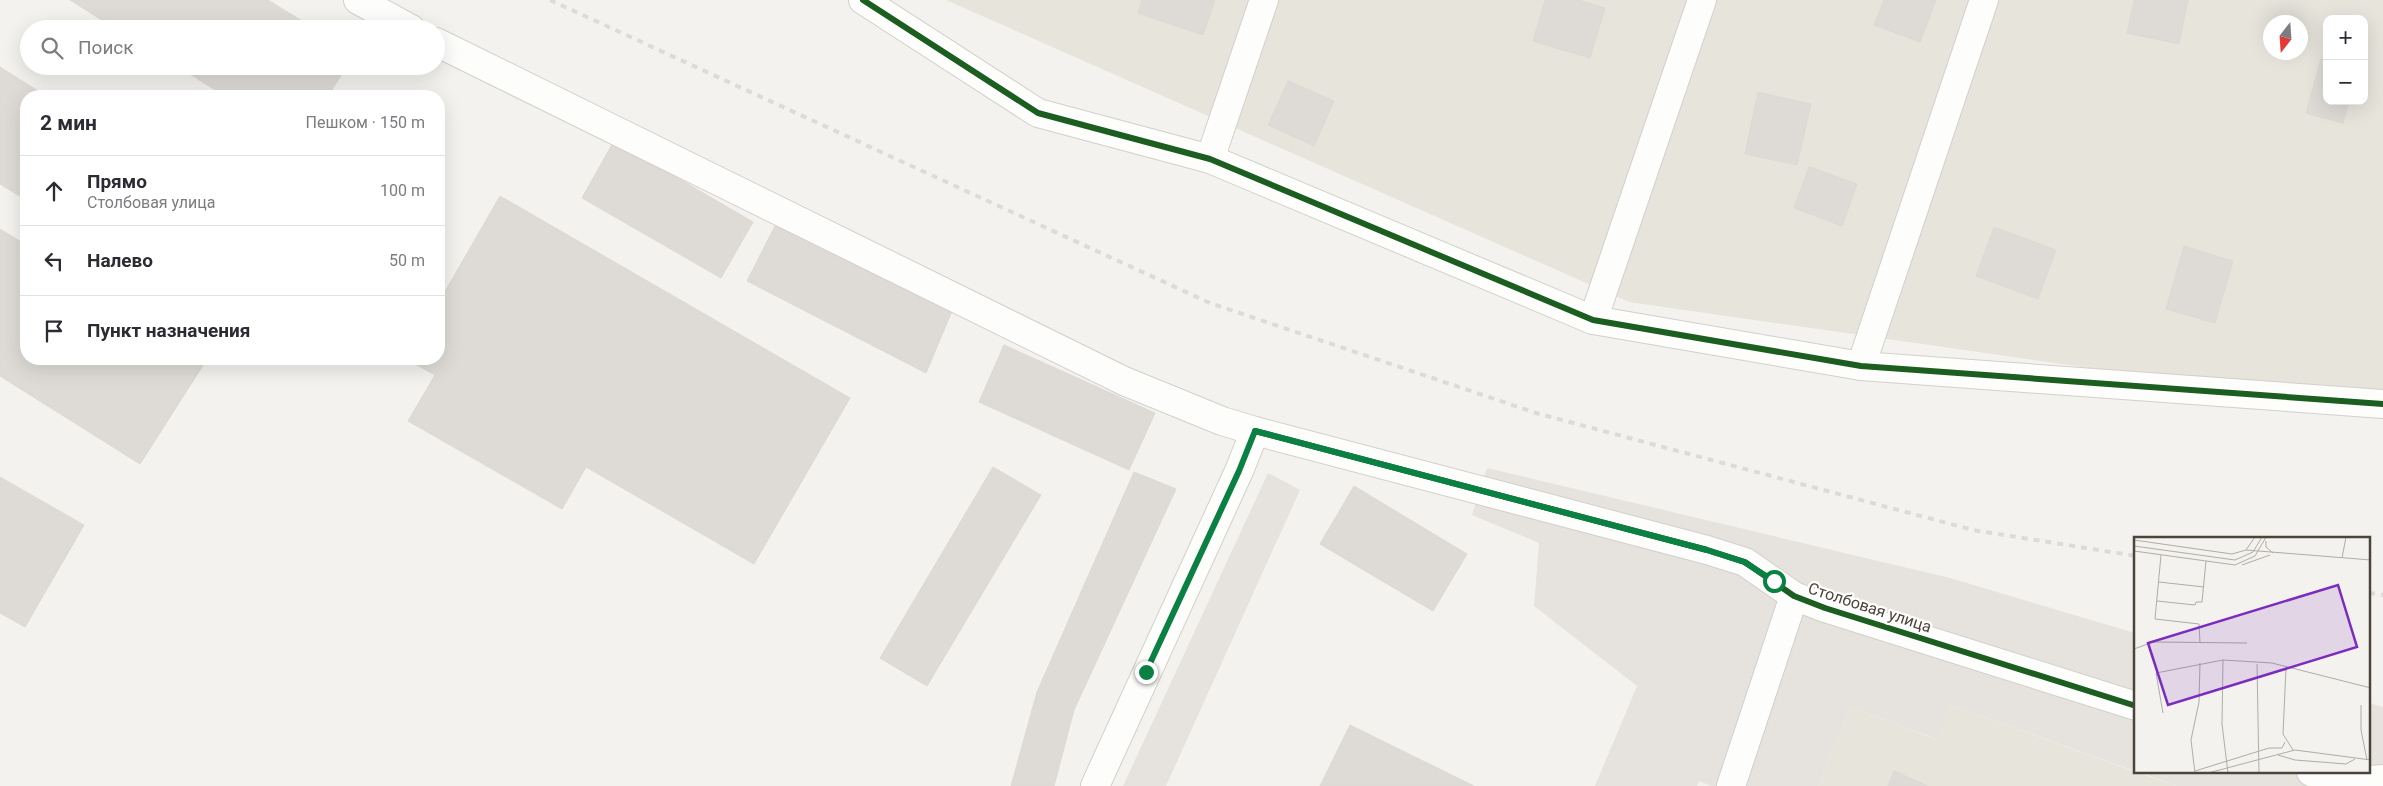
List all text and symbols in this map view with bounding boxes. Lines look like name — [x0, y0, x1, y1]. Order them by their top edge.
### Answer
north arrow — [2263, 15, 2308, 60]
map controls — [2323, 15, 2368, 105]
button: + — [2323, 15, 2368, 60]
search box — [20, 20, 445, 75]
icon: search — [38, 34, 66, 62]
text: Поиск — [78, 36, 134, 59]
button: − — [2323, 60, 2368, 105]
text: 2 мин — [40, 111, 97, 135]
text: Пешком · 150 m — [306, 113, 425, 132]
text: Прямо — [87, 170, 147, 193]
icon: ahead — [40, 177, 68, 205]
text: 100 m — [380, 181, 425, 200]
text: Столбовая улица — [87, 193, 216, 212]
icon: left — [40, 247, 68, 275]
text: Налево — [87, 249, 153, 272]
text: 50 m — [389, 251, 425, 270]
icon: arrive — [40, 317, 68, 345]
text: Пункт назначения — [87, 319, 250, 342]
inset map — [2134, 537, 2370, 774]
route start — [1763, 570, 1786, 593]
street label: Столбовая улица — [1806, 579, 1934, 636]
route end — [1135, 661, 1158, 684]

